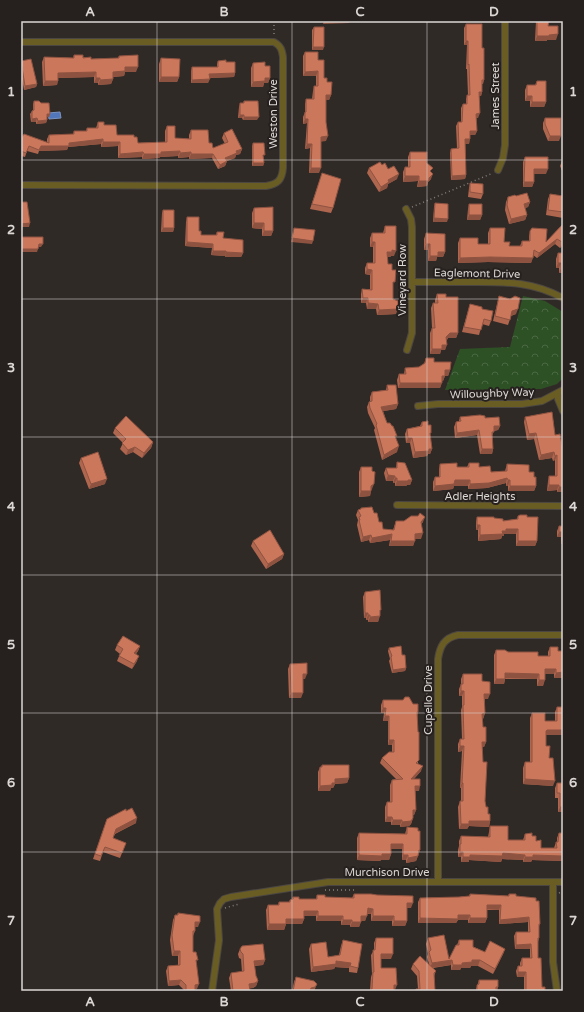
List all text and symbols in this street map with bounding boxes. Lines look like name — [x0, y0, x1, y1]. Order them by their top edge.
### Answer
text: A — [85, 4, 95, 20]
text: B — [219, 4, 229, 20]
text: C — [355, 4, 365, 20]
text: D — [489, 4, 499, 20]
street label: James Street — [489, 62, 502, 130]
street label: Weston Drive — [267, 79, 280, 149]
text: 1 — [7, 84, 15, 100]
text: 1 — [569, 84, 577, 100]
text: 2 — [7, 222, 15, 238]
text: 2 — [569, 222, 577, 238]
street label: Vineyard Row — [396, 244, 409, 316]
street label: Eaglemont Drive — [434, 266, 520, 281]
text: 3 — [7, 360, 15, 376]
text: 3 — [569, 360, 577, 376]
street label: Willoughby Way — [450, 386, 535, 401]
street label: Adler Heights — [444, 490, 516, 503]
text: 4 — [7, 499, 16, 515]
text: 4 — [569, 499, 578, 515]
text: 5 — [7, 637, 15, 653]
text: 5 — [569, 637, 577, 653]
street label: Cupello Drive — [422, 665, 435, 735]
text: 6 — [7, 775, 15, 791]
text: 6 — [569, 775, 577, 791]
street label: Murchison Drive — [344, 866, 430, 879]
text: 7 — [7, 913, 15, 929]
text: 7 — [569, 913, 577, 929]
text: A — [85, 994, 95, 1010]
text: B — [219, 994, 229, 1010]
text: C — [355, 994, 365, 1010]
text: D — [489, 994, 499, 1010]

